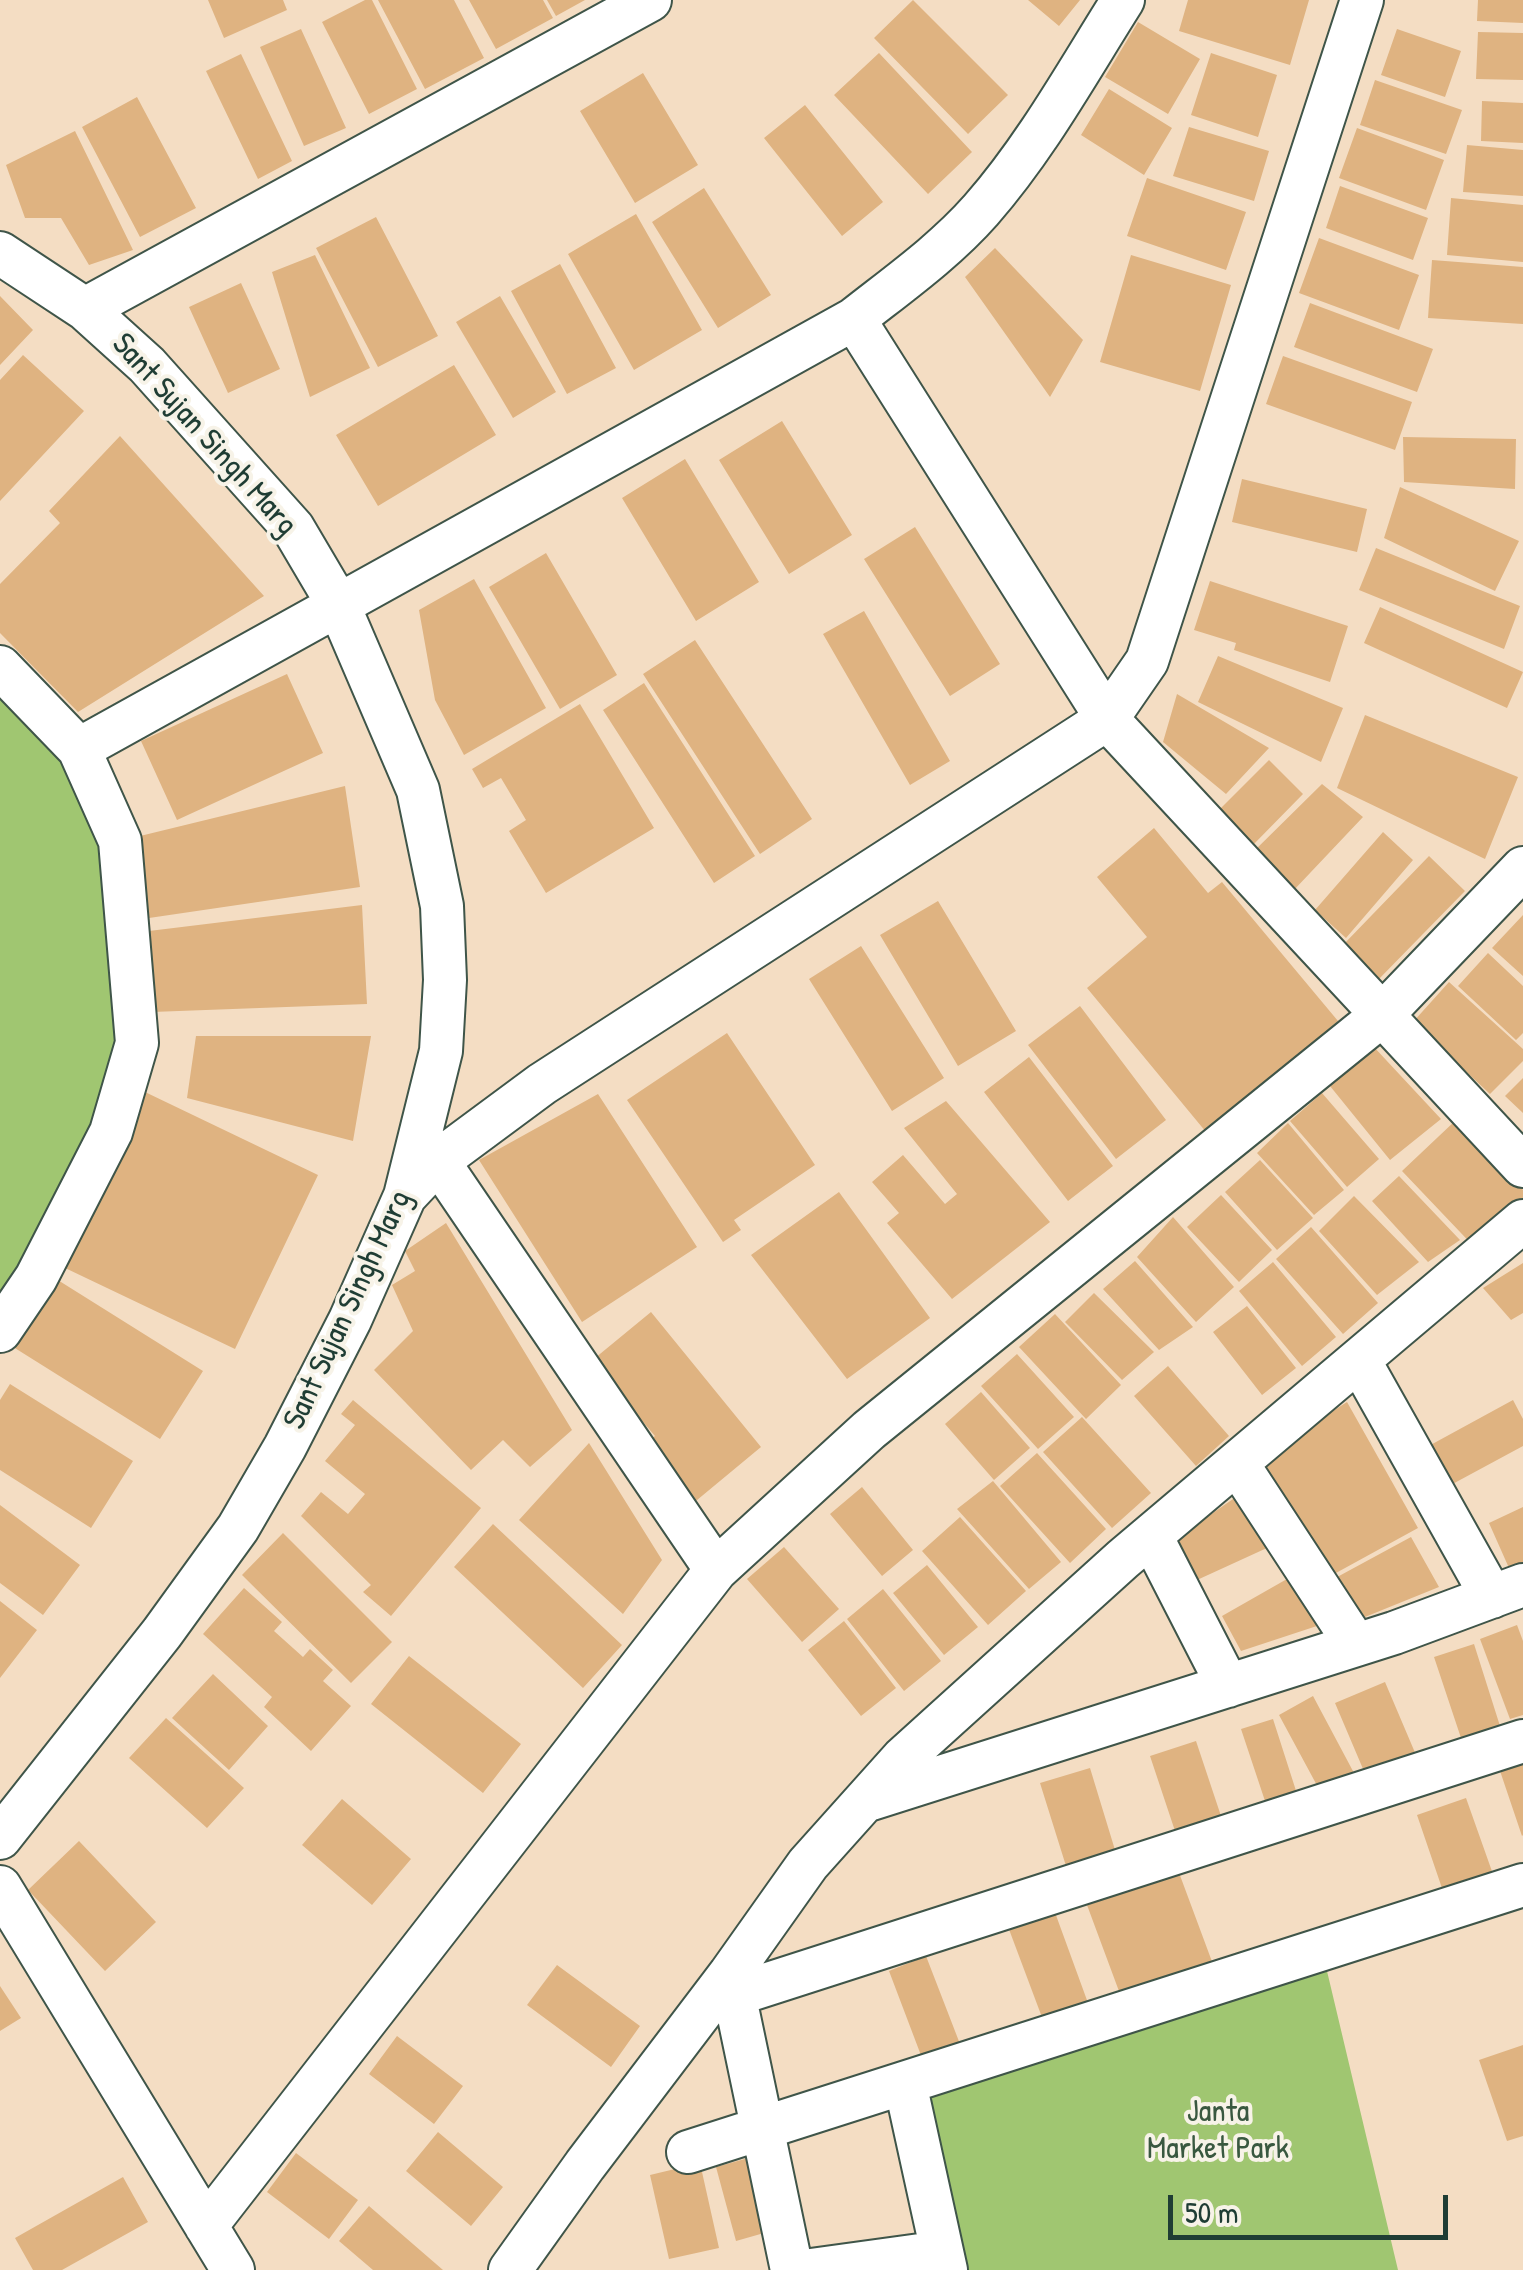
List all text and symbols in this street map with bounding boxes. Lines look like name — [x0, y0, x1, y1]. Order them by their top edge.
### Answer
street label: Sant Sujan Singh Marg — [103, 326, 305, 544]
street label: Sant Sujan Singh Marg — [276, 1185, 420, 1435]
park label: Janta Market Park — [1147, 2093, 1289, 2168]
scale bar — [1173, 2175, 1453, 2237]
text: 50 m — [1185, 2192, 1238, 2232]

